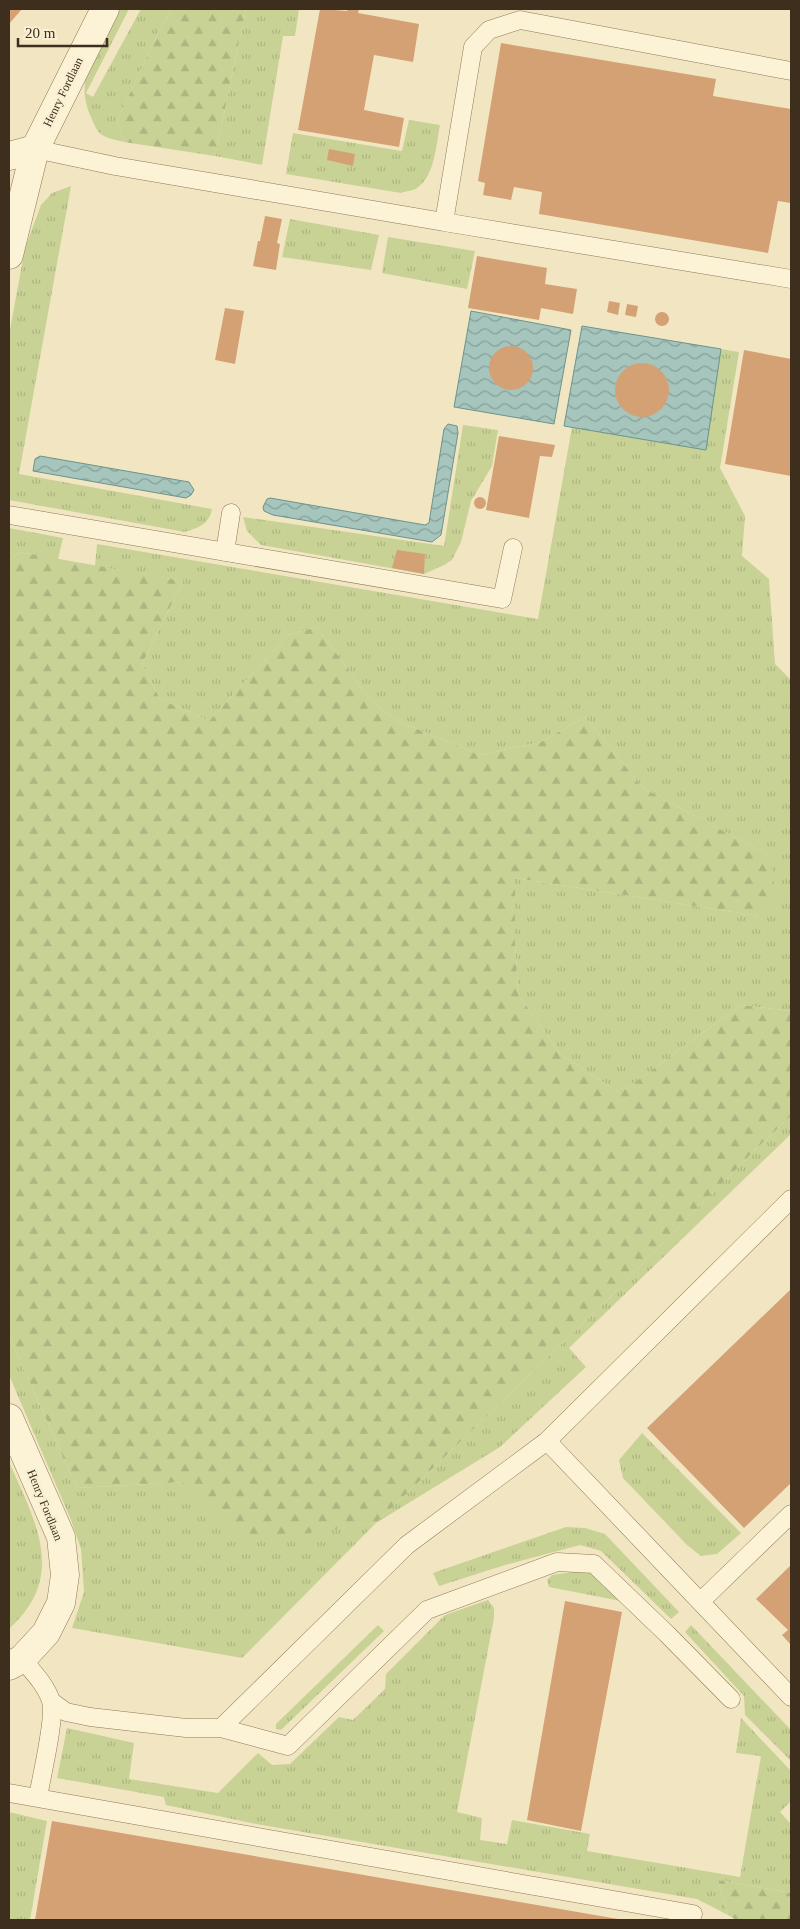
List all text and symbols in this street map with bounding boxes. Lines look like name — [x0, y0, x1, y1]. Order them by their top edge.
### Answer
scale bar — [18, 15, 106, 47]
text: 20 m — [25, 25, 56, 41]
street label: Henry Fordlaan — [40, 55, 86, 129]
street label: Henry Fordlaan — [24, 1467, 66, 1543]

